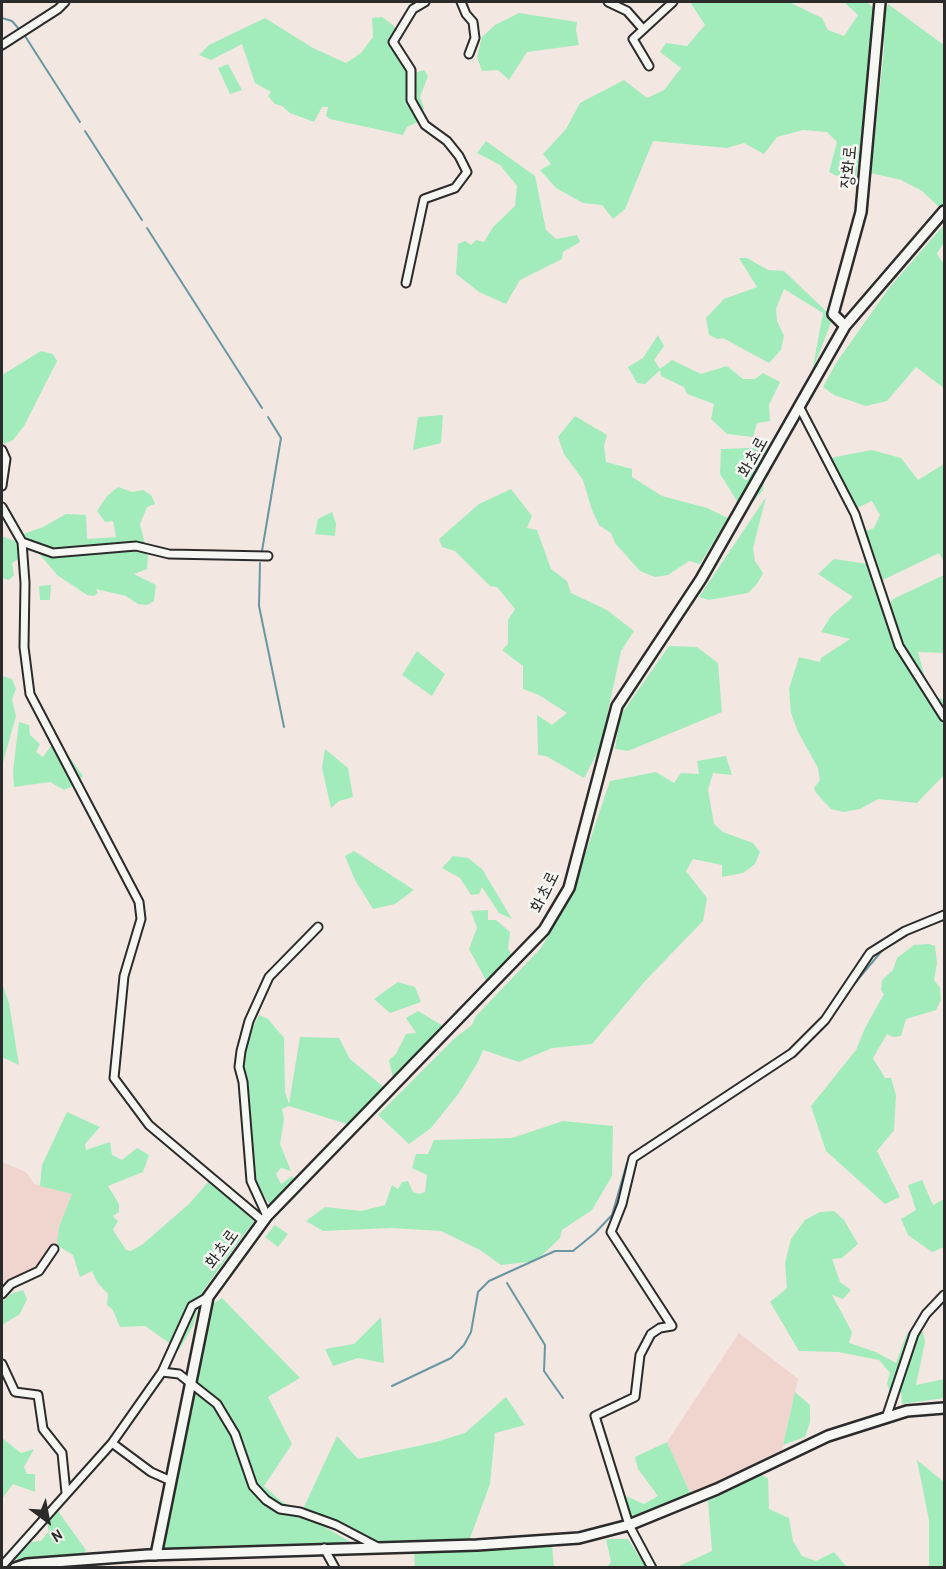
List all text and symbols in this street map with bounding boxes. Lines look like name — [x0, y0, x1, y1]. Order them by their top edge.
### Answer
street label: 장화로 — [836, 144, 862, 190]
street label: 화초로 — [733, 433, 773, 481]
street label: 화초로 — [526, 868, 564, 916]
street label: 화초로 — [200, 1225, 244, 1273]
north arrow — [18, 1491, 78, 1551]
text: N — [48, 1525, 67, 1548]

